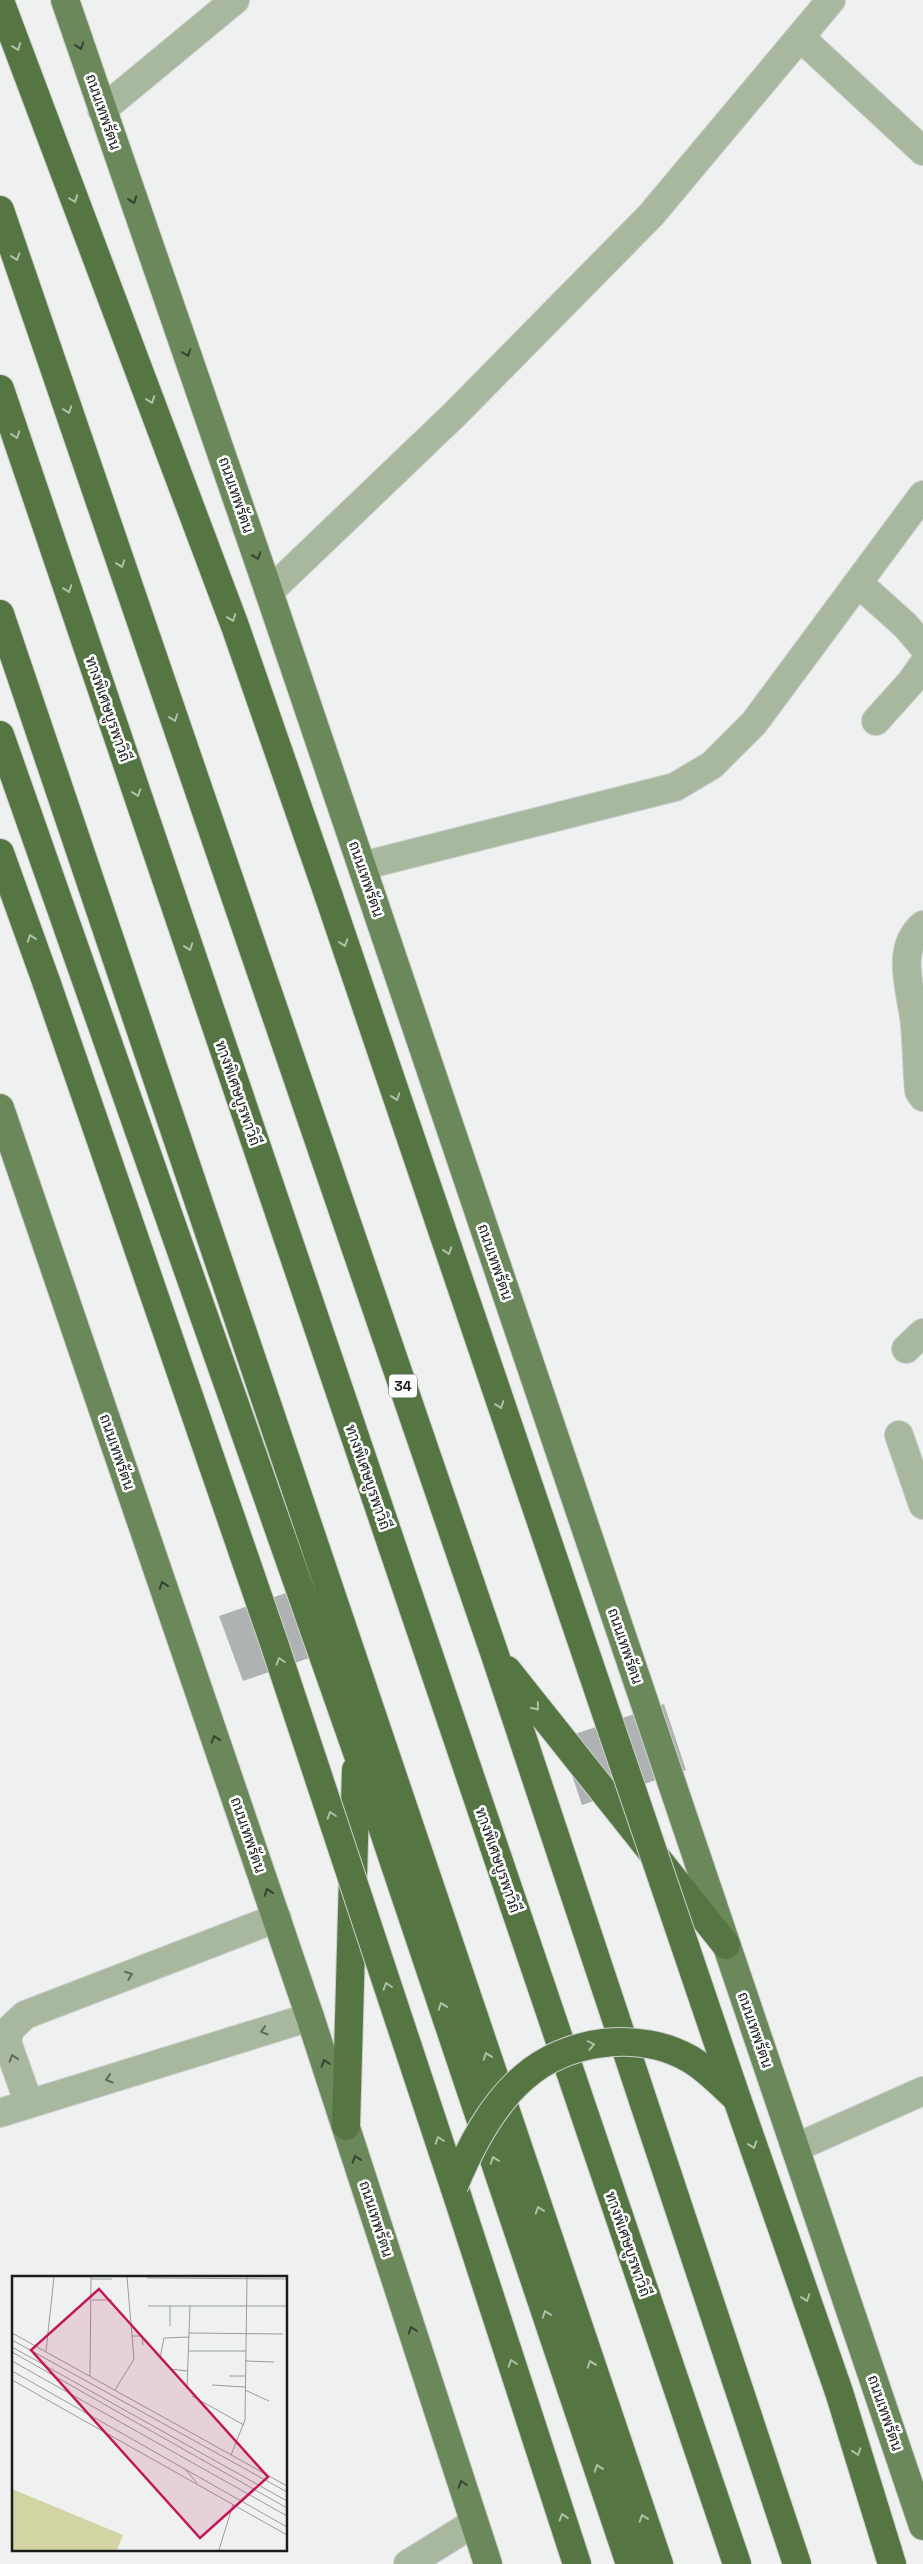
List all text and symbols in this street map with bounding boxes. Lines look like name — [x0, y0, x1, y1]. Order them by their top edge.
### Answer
one-way arrow — [75, 41, 85, 50]
one-way arrow — [11, 42, 21, 51]
street label: ถนนเทพรัตน — [82, 71, 125, 152]
one-way arrow — [68, 194, 78, 203]
one-way arrow — [128, 195, 138, 203]
one-way arrow — [10, 252, 20, 260]
one-way arrow — [181, 349, 191, 357]
one-way arrow — [145, 395, 155, 403]
one-way arrow — [63, 406, 73, 414]
one-way arrow — [10, 431, 20, 439]
street label: ถนนเทพรัตน — [215, 454, 258, 535]
one-way arrow — [251, 552, 261, 560]
one-way arrow — [115, 559, 125, 568]
one-way arrow — [62, 585, 72, 593]
one-way arrow — [226, 613, 236, 621]
street label: ทางพิเศษบูรพาวิถี — [81, 654, 135, 764]
one-way arrow — [168, 713, 178, 722]
one-way arrow — [131, 788, 141, 797]
street label: ถนนเทพรัตน — [345, 838, 388, 919]
one-way arrow — [26, 934, 36, 943]
one-way arrow — [339, 938, 349, 946]
one-way arrow — [183, 942, 193, 951]
street label: ทางพิเศษบูรพาวิถี — [211, 1038, 265, 1148]
one-way arrow — [391, 1092, 401, 1100]
street label: ถนนเทพรัตน — [474, 1221, 517, 1302]
one-way arrow — [443, 1246, 453, 1254]
road number: 34 — [389, 1374, 417, 1398]
one-way arrow — [495, 1400, 505, 1408]
street label: ถนนเทพรัตน — [96, 1411, 139, 1492]
street label: ทางพิเศษบูรพาวิถี — [341, 1422, 395, 1532]
one-way arrow — [159, 1581, 169, 1590]
street label: ถนนเทพรัตน — [604, 1605, 647, 1686]
one-way arrow — [275, 1657, 285, 1666]
one-way arrow — [531, 1701, 539, 1710]
one-way arrow — [211, 1735, 221, 1743]
street label: ถนนเทพรัตน — [227, 1794, 270, 1875]
street label: ทางพิเศษบูรพาวิถี — [471, 1805, 525, 1915]
one-way arrow — [327, 1811, 337, 1820]
one-way arrow — [264, 1889, 274, 1897]
one-way arrow — [125, 1970, 133, 1980]
one-way arrow — [383, 1982, 393, 1991]
street label: ถนนเทพรัตน — [734, 1989, 777, 2070]
one-way arrow — [438, 2002, 448, 2011]
one-way arrow — [260, 2026, 269, 2036]
one-way arrow — [586, 2040, 595, 2051]
one-way arrow — [483, 2052, 493, 2061]
one-way arrow — [9, 2054, 19, 2062]
one-way arrow — [321, 2059, 331, 2068]
one-way arrow — [105, 2073, 113, 2083]
one-way arrow — [434, 2137, 444, 2145]
one-way arrow — [747, 2140, 757, 2148]
one-way arrow — [352, 2155, 362, 2163]
one-way arrow — [490, 2156, 500, 2165]
street label: ถนนเทพรัตน — [355, 2178, 398, 2259]
street label: ทางพิเศษบูรพาวิถี — [601, 2189, 655, 2299]
one-way arrow — [535, 2206, 545, 2215]
inset map — [12, 2276, 288, 2552]
one-way arrow — [800, 2294, 810, 2302]
one-way arrow — [542, 2310, 552, 2319]
one-way arrow — [407, 2326, 417, 2334]
one-way arrow — [508, 2359, 518, 2368]
one-way arrow — [587, 2360, 597, 2369]
street label: ถนนเทพรัตน — [864, 2372, 907, 2453]
one-way arrow — [852, 2448, 862, 2456]
one-way arrow — [594, 2464, 604, 2473]
one-way arrow — [457, 2481, 467, 2489]
one-way arrow — [559, 2514, 569, 2522]
one-way arrow — [639, 2514, 649, 2523]

